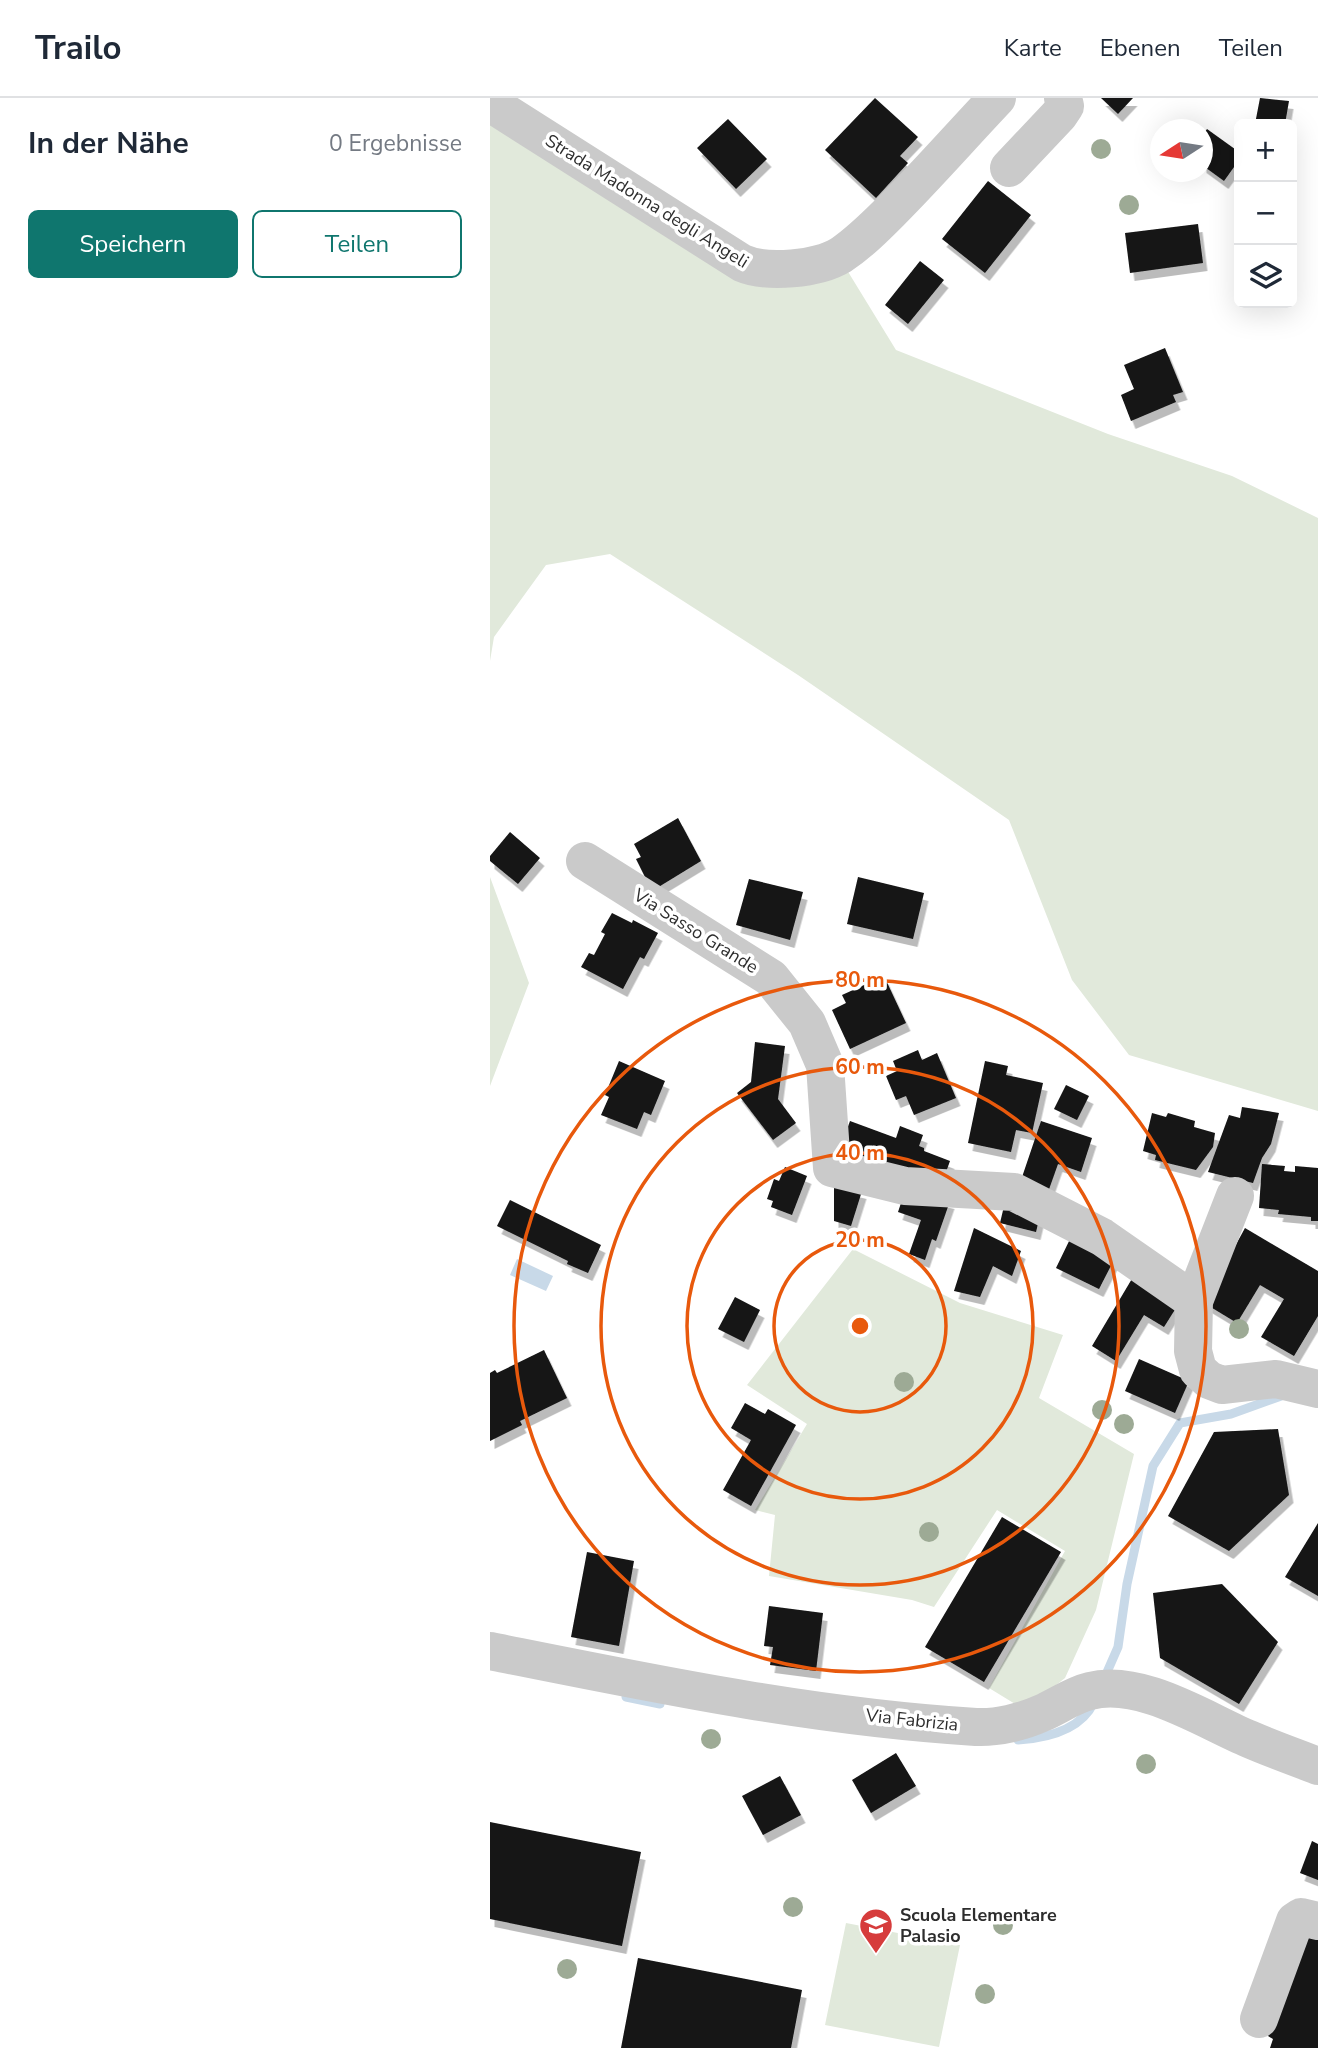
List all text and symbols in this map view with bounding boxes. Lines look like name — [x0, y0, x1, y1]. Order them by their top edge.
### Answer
text: Trailo — [35, 26, 122, 71]
text: Karte — [1004, 32, 1062, 64]
text: Ebenen — [1100, 32, 1181, 64]
text: Teilen — [1219, 32, 1283, 64]
north arrow — [1150, 119, 1213, 182]
map controls — [1234, 119, 1297, 308]
button: + — [1234, 119, 1297, 182]
text: In der Nähe — [28, 123, 189, 164]
text: 0 Ergebnisse — [329, 128, 462, 159]
street label: Strada Madonna degli Angeli — [541, 128, 753, 274]
button: − — [1234, 182, 1297, 245]
button: Speichern — [28, 210, 238, 278]
button: Teilen — [252, 210, 462, 278]
button: layers — [1234, 245, 1297, 308]
street label: Via Sasso Grande — [628, 883, 763, 979]
text: 80 m — [835, 966, 885, 994]
text: 60 m — [835, 1053, 885, 1081]
text: 40 m — [835, 1139, 885, 1167]
text: 20 m — [835, 1226, 885, 1254]
centre of rings — [848, 1314, 872, 1338]
street label: Via Fabrizia — [864, 1703, 959, 1737]
place label: Scuola Elementare Palasio — [900, 1903, 1057, 1948]
school or university icon: Scuola Elementare Palasio — [857, 1906, 895, 1955]

